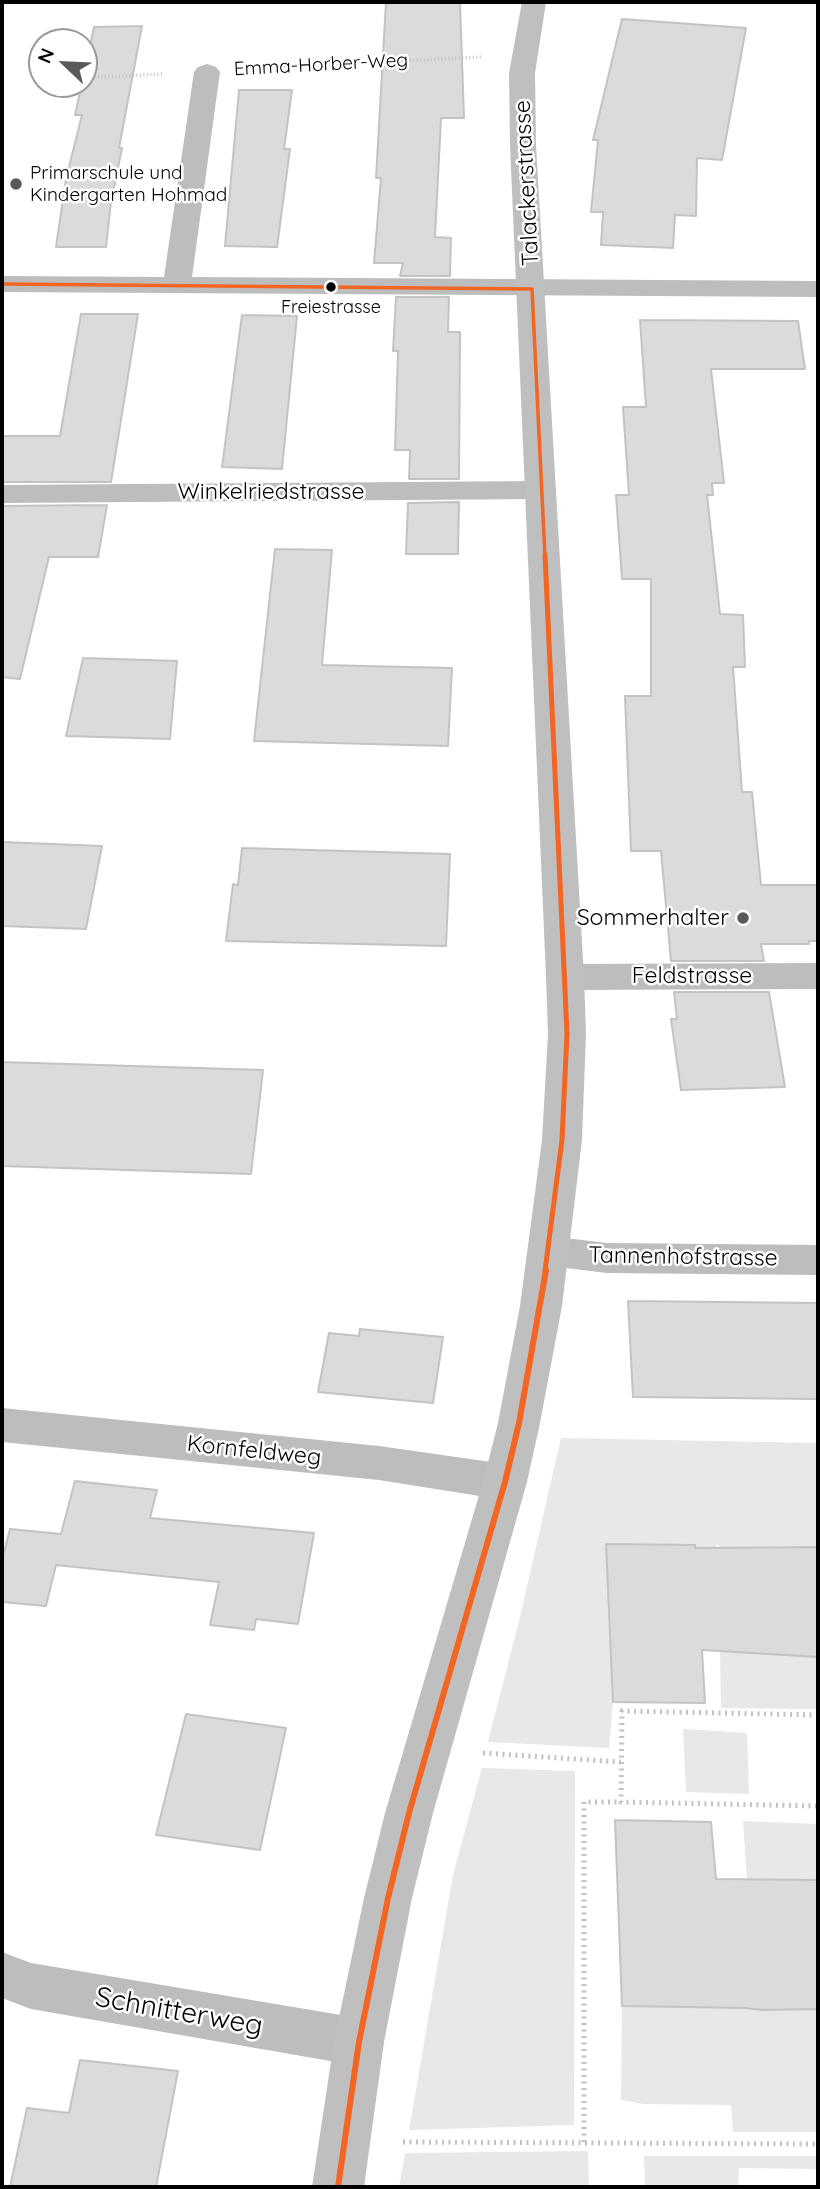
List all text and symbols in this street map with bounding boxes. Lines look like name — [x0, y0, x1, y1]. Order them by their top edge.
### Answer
north arrow — [28, 28, 98, 98]
text: N — [32, 44, 59, 67]
street label: Emma-Horber-Weg — [233, 49, 409, 81]
street label: Talackerstrasse — [509, 99, 545, 267]
place label: Primarschule und Kindergarten Hohmad — [30, 162, 227, 206]
marker: Primarschule und Kindergarten Hohmad — [8, 176, 24, 192]
marker: Freiestrasse — [324, 280, 338, 294]
place label: Freiestrasse — [281, 297, 381, 319]
street label: Winkelriedstrasse — [178, 478, 364, 506]
place label: Sommerhalter — [577, 904, 729, 932]
marker: Sommerhalter — [735, 910, 751, 926]
street label: Feldstrasse — [632, 962, 752, 990]
street label: Tannenhofstrasse — [588, 1242, 778, 1272]
street label: Kornfeldweg — [185, 1430, 323, 1472]
street label: Schnitterweg — [93, 1981, 265, 2043]

